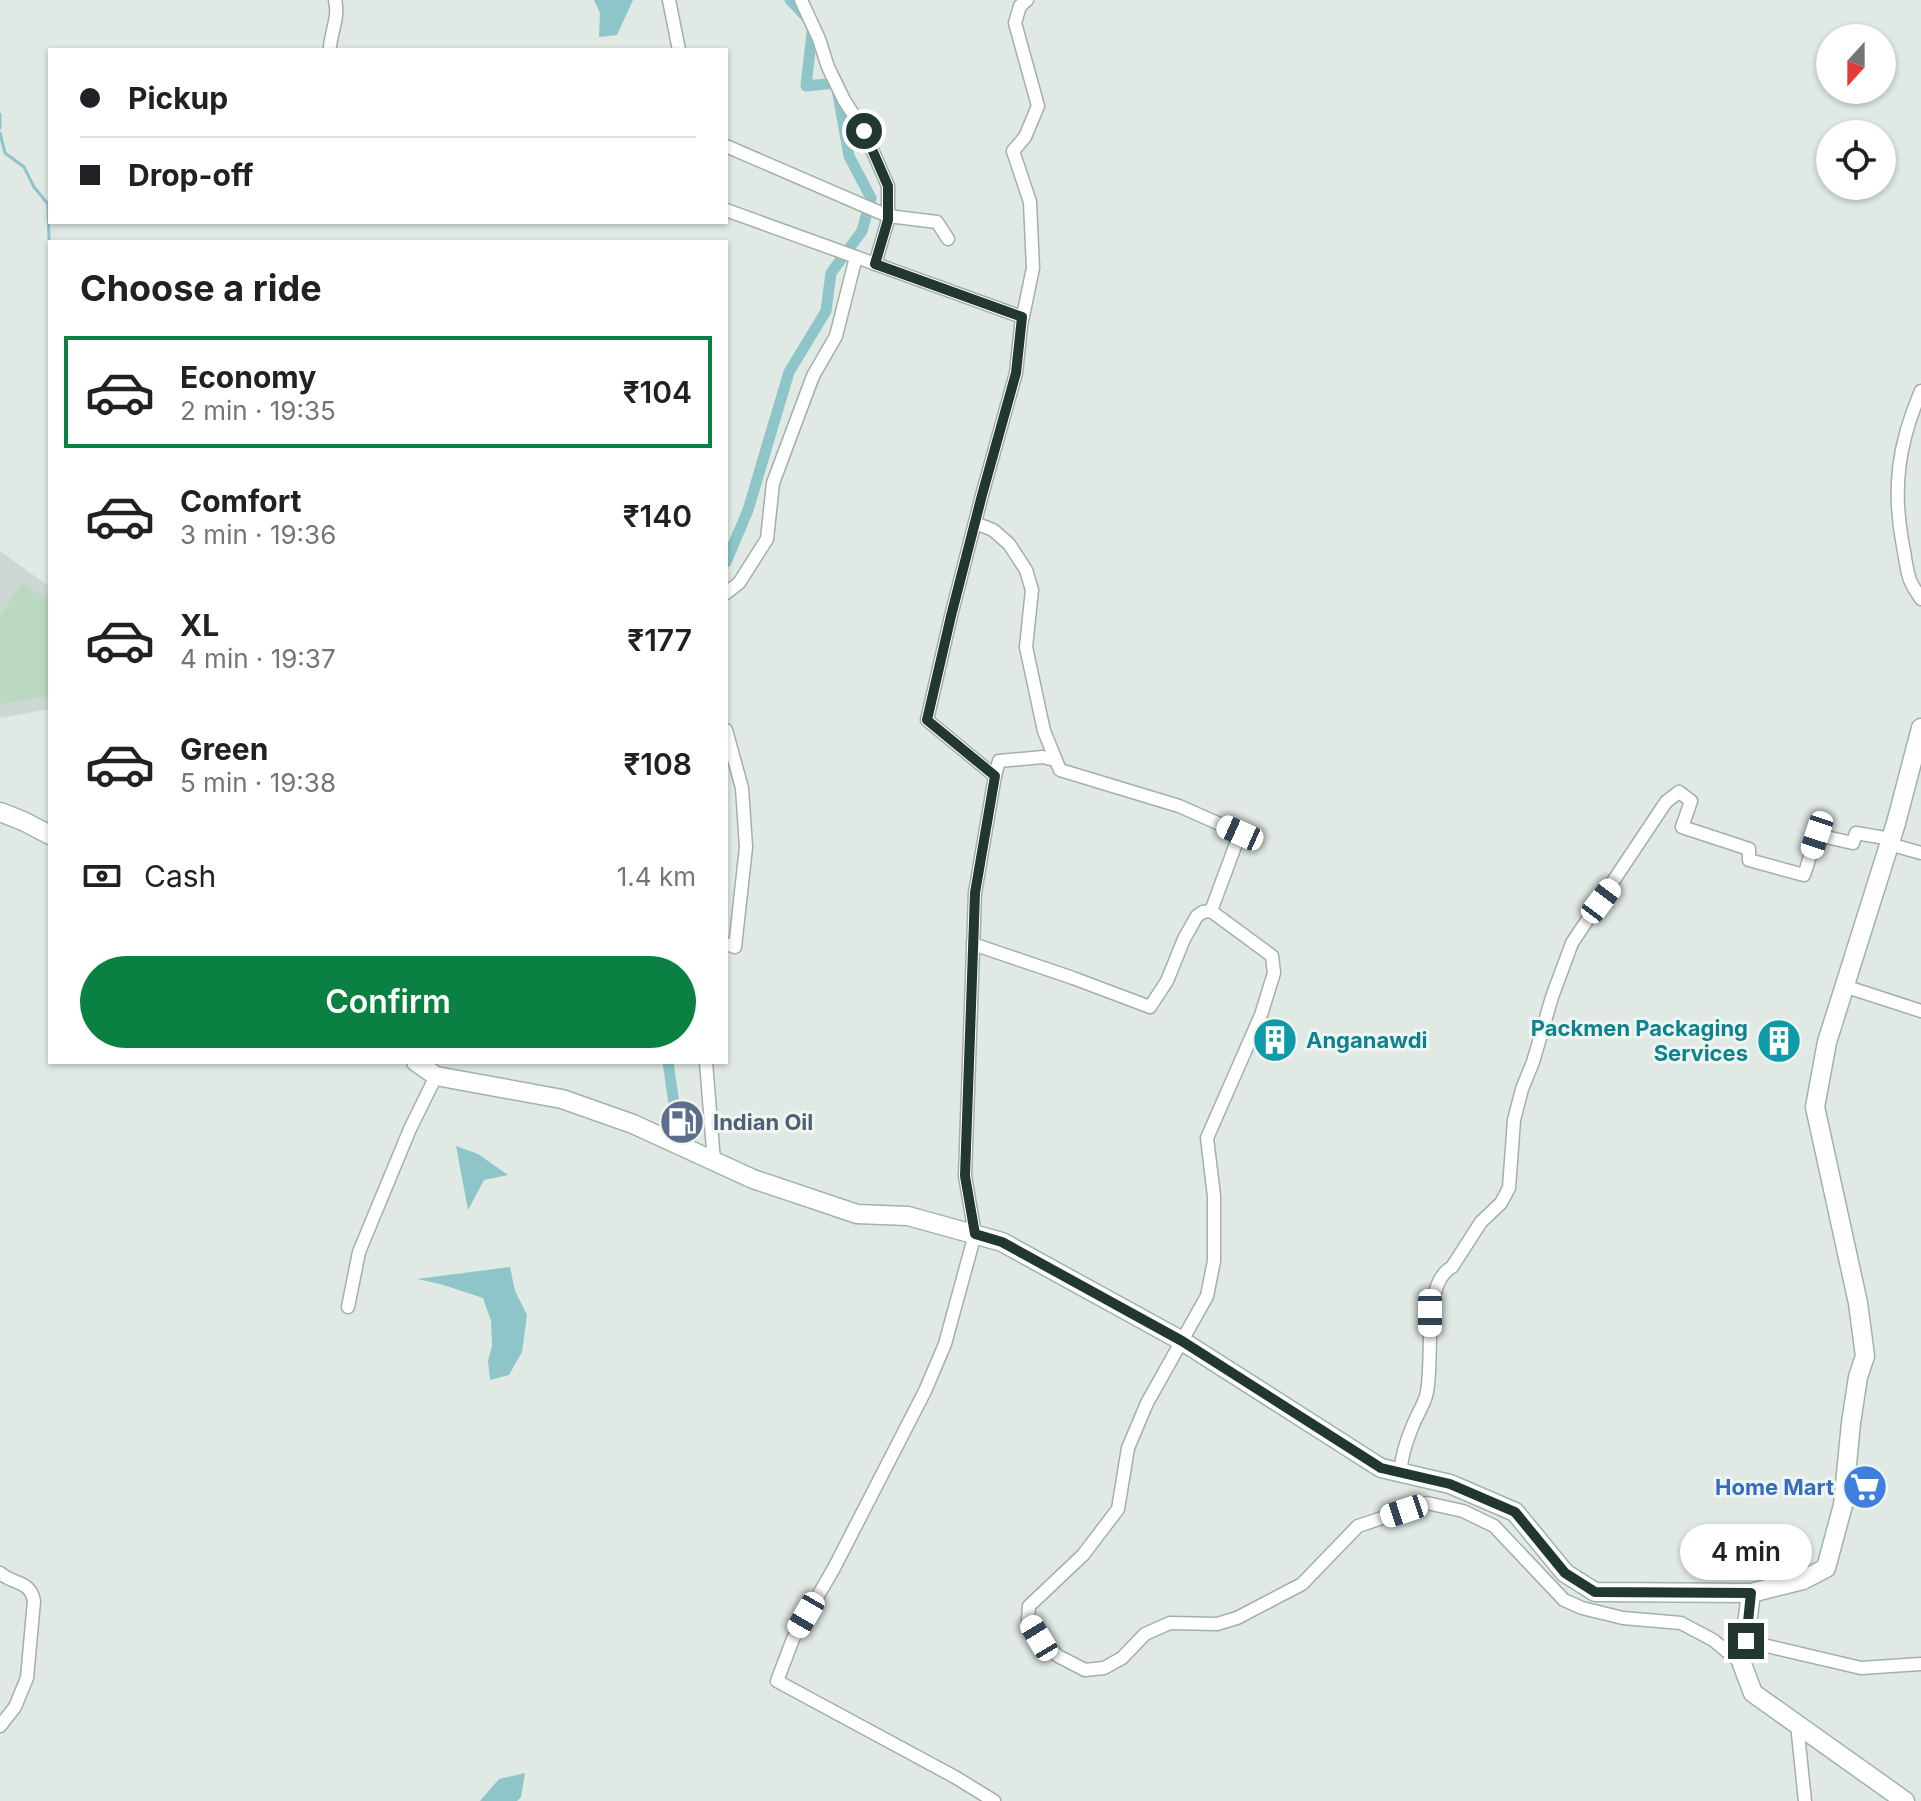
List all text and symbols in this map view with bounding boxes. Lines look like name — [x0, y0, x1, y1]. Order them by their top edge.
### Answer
north arrow — [1816, 24, 1896, 104]
map controls — [1816, 24, 1896, 200]
text: Pickup — [128, 80, 228, 116]
route start — [846, 113, 882, 149]
button: locate — [1816, 120, 1896, 200]
text: Drop-off — [128, 157, 254, 193]
text: Choose a ride — [80, 266, 322, 310]
icon: car — [84, 356, 156, 428]
text: Economy — [180, 359, 316, 395]
text: ₹104 — [623, 374, 692, 410]
text: 2 min · 19:35 — [180, 395, 336, 426]
icon: car — [84, 480, 156, 552]
text: Comfort — [180, 483, 301, 519]
text: ₹140 — [623, 498, 692, 534]
text: 3 min · 19:36 — [180, 519, 336, 550]
icon: car — [84, 604, 156, 676]
text: XL — [180, 607, 219, 643]
text: ₹177 — [627, 622, 692, 658]
text: 4 min · 19:37 — [180, 643, 336, 674]
icon: car — [84, 728, 156, 800]
text: Green — [180, 731, 268, 767]
text: ₹108 — [623, 746, 692, 782]
text: 5 min · 19:38 — [180, 767, 336, 798]
car — [1798, 808, 1836, 862]
car — [1213, 812, 1267, 854]
icon: cash — [80, 854, 124, 898]
text: Cash — [144, 858, 216, 894]
text: 1.4 km — [617, 861, 696, 892]
car — [1577, 875, 1625, 927]
button: Confirm — [80, 956, 696, 1048]
place label: Packmen Packaging Services — [1531, 1015, 1748, 1066]
building icon: Anganawdi — [1251, 1016, 1299, 1064]
building icon: Packmen Packaging Services — [1755, 1017, 1803, 1065]
place label: Anganawdi — [1306, 1027, 1428, 1053]
fuel station icon: Indian Oil — [658, 1098, 706, 1146]
place label: Indian Oil — [713, 1109, 813, 1135]
car — [1418, 1289, 1442, 1337]
supermarket icon: Home Mart — [1841, 1463, 1889, 1511]
place label: Home Mart — [1715, 1474, 1834, 1500]
car — [1377, 1492, 1431, 1530]
callout: 4 min — [1680, 1525, 1812, 1581]
text: 4 min — [1711, 1536, 1781, 1567]
car — [784, 1588, 828, 1642]
car — [1016, 1611, 1062, 1665]
route end — [1728, 1623, 1764, 1659]

